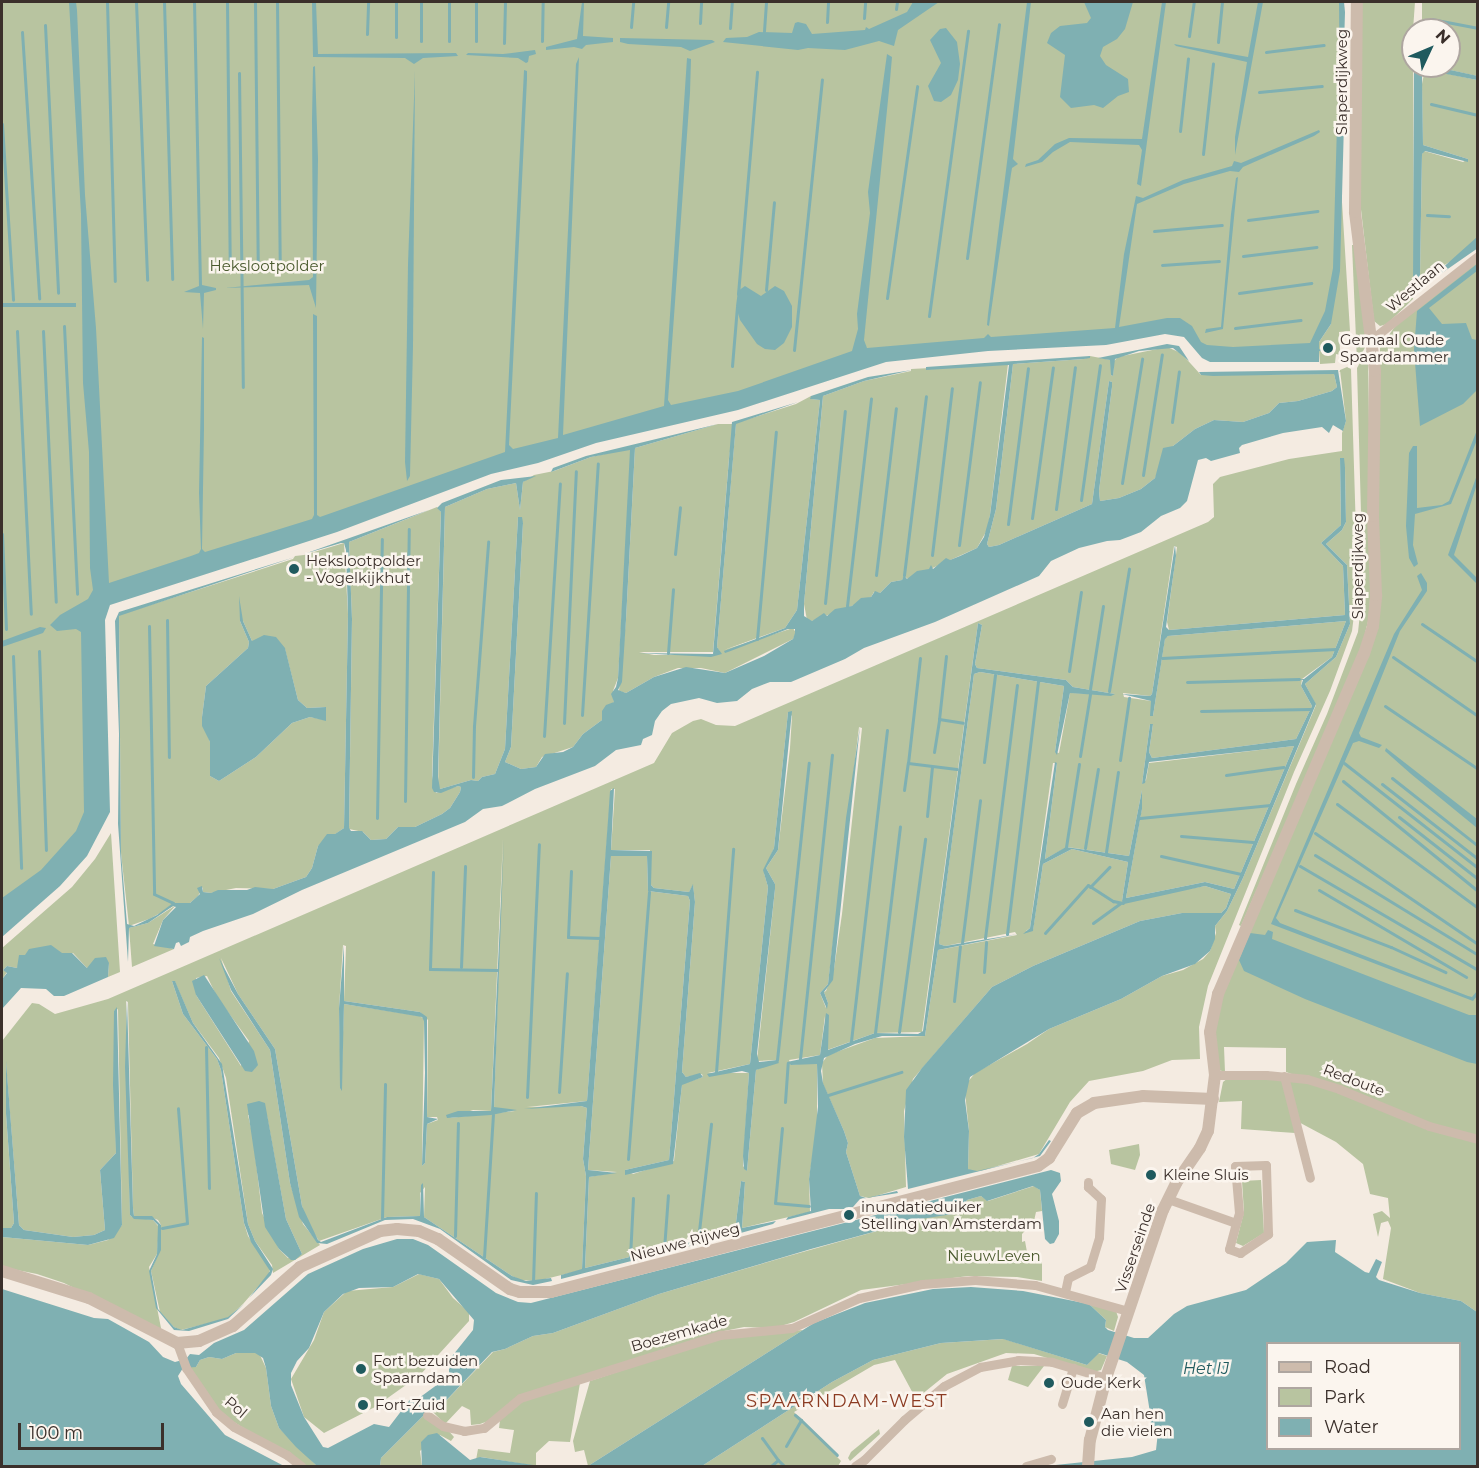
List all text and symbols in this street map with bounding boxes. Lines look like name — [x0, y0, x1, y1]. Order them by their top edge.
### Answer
north arrow — [1401, 18, 1461, 78]
text: N — [1432, 25, 1454, 48]
street label: Slaperdijkweg — [1333, 29, 1351, 135]
park label: Hekslootpolder — [209, 257, 325, 275]
street label: Westlaan — [1382, 257, 1448, 315]
place label: Gemaal Oude Spaardammer — [1340, 330, 1449, 365]
marker: Gemaal Oude Spaardammer — [1321, 341, 1335, 355]
street label: Slaperdijkweg — [1349, 513, 1367, 619]
place label: Hekslootpolder - Vogelkijkhut — [306, 551, 421, 586]
marker: Hekslootpolder - Vogelkijkhut — [287, 562, 301, 576]
street label: Redoute — [1321, 1060, 1387, 1100]
place label: Kleine Sluis — [1163, 1166, 1249, 1184]
marker: Kleine Sluis — [1144, 1168, 1158, 1182]
place label: inundatieduiker Stelling van Amsterdam — [861, 1197, 1042, 1232]
street label: Visserseinde — [1111, 1201, 1159, 1295]
marker: inundatieduiker Stelling van Amsterdam — [842, 1208, 856, 1222]
street label: Nieuwe Rijweg — [628, 1219, 742, 1265]
park label: NieuwLeven — [947, 1247, 1041, 1265]
street label: Boezemkade — [629, 1311, 729, 1355]
legend — [1266, 1342, 1461, 1450]
place label: Fort bezuiden Spaarndam — [373, 1351, 478, 1386]
text: Road — [1324, 1356, 1371, 1378]
water label: Het IJ — [1183, 1359, 1229, 1379]
marker: Fort bezuiden Spaarndam — [354, 1362, 368, 1376]
place label: Oude Kerk — [1061, 1374, 1141, 1392]
marker: Oude Kerk — [1042, 1376, 1056, 1390]
text: Park — [1324, 1386, 1365, 1408]
district label: SPAARNDAM-WEST — [746, 1390, 948, 1412]
street label: Pol — [221, 1392, 251, 1422]
place label: Fort-Zuid — [375, 1396, 445, 1414]
marker: Fort-Zuid — [356, 1398, 370, 1412]
place label: Aan hen die vielen — [1101, 1404, 1173, 1439]
scale bar — [21, 1411, 166, 1449]
marker: Aan hen die vielen — [1082, 1415, 1096, 1429]
text: Water — [1324, 1416, 1379, 1438]
text: 100 m — [29, 1422, 83, 1444]

